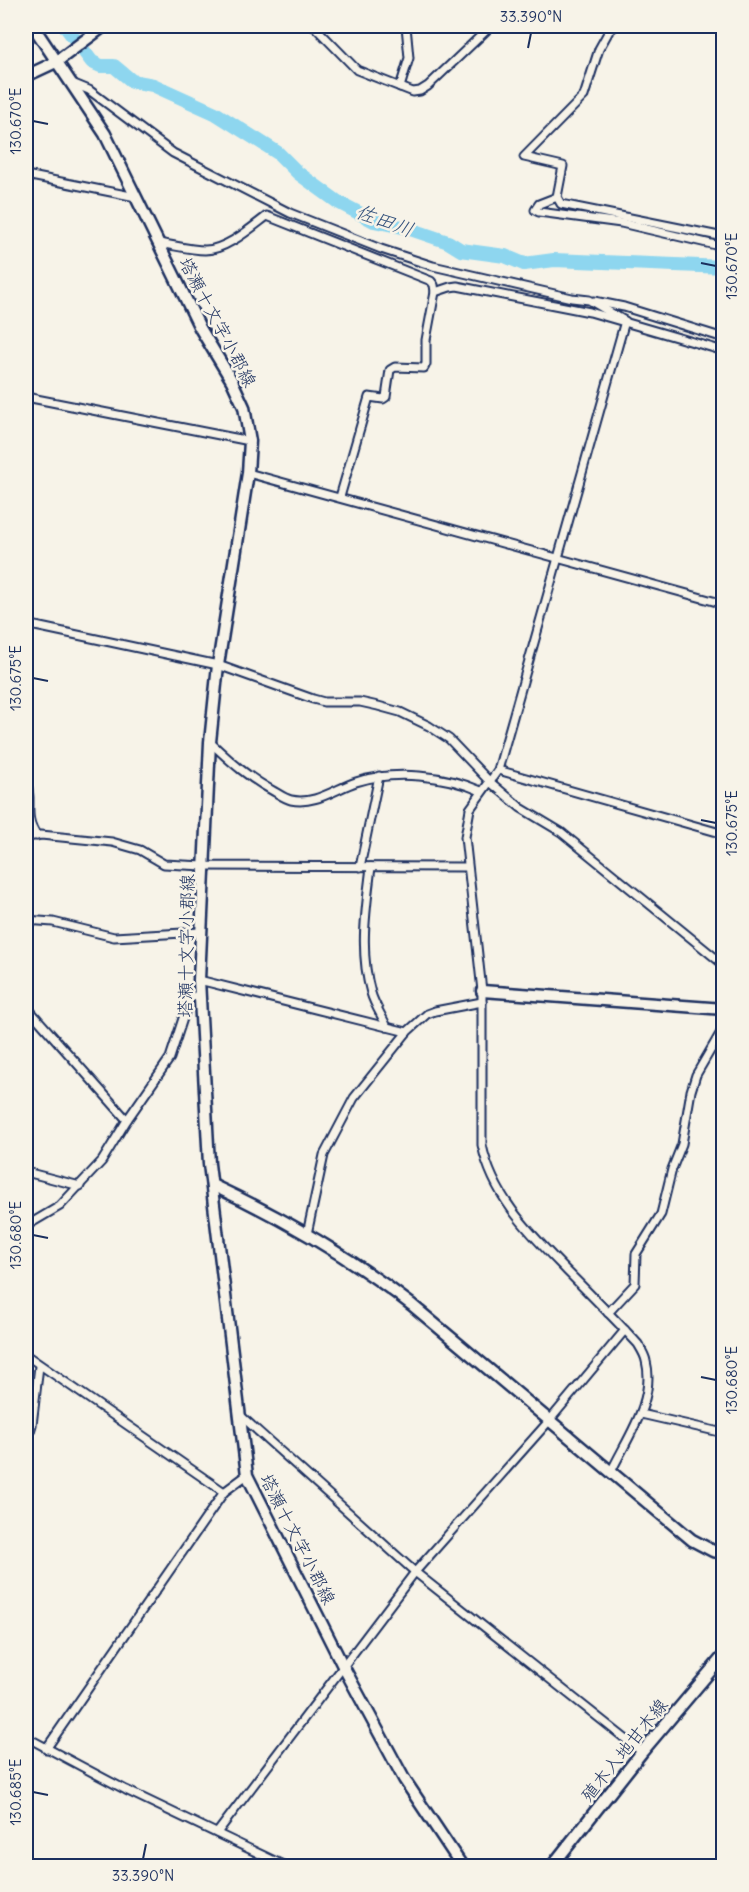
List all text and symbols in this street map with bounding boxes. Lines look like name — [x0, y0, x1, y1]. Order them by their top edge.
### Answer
text: 33.390°N — [500, 7, 562, 26]
text: 130.670°E — [6, 87, 25, 155]
water label: 佐田川 — [353, 198, 417, 242]
text: 130.670°E — [722, 232, 741, 300]
street label: 塔瀬十文字小郡線 — [174, 253, 262, 391]
text: 130.675°E — [6, 645, 25, 711]
text: 130.675°E — [722, 790, 741, 856]
street label: 塔瀬十文字小郡線 — [173, 874, 199, 1018]
text: 130.680°E — [6, 1201, 25, 1269]
text: 130.680°E — [722, 1346, 741, 1414]
street label: 塔瀬十文字小郡線 — [255, 1470, 341, 1608]
street label: 殖木入地甘木線 — [575, 1694, 673, 1806]
text: 130.685°E — [6, 1758, 25, 1826]
text: 33.390°N — [112, 1866, 174, 1885]

